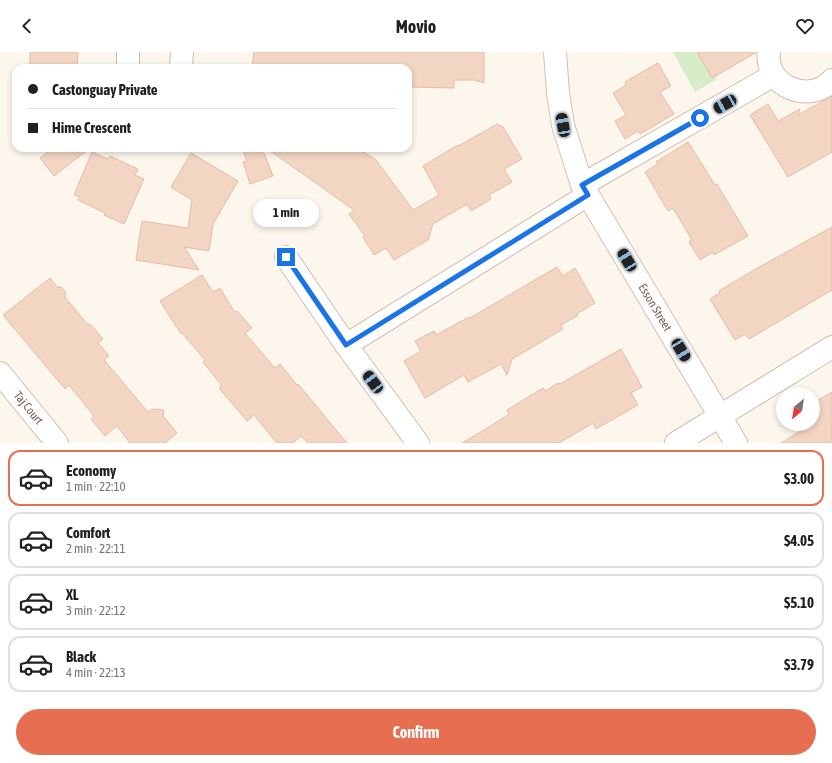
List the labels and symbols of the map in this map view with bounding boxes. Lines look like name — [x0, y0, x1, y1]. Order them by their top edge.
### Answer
car — [712, 93, 738, 115]
route start — [691, 109, 709, 127]
car — [555, 112, 571, 138]
callout: 1 min — [253, 199, 319, 227]
car — [616, 247, 638, 273]
route end — [277, 248, 295, 266]
street label: Esson Street — [635, 281, 675, 334]
car — [670, 337, 692, 363]
car — [361, 369, 385, 395]
north arrow — [776, 387, 820, 431]
street label: Taj Court — [11, 389, 46, 428]

